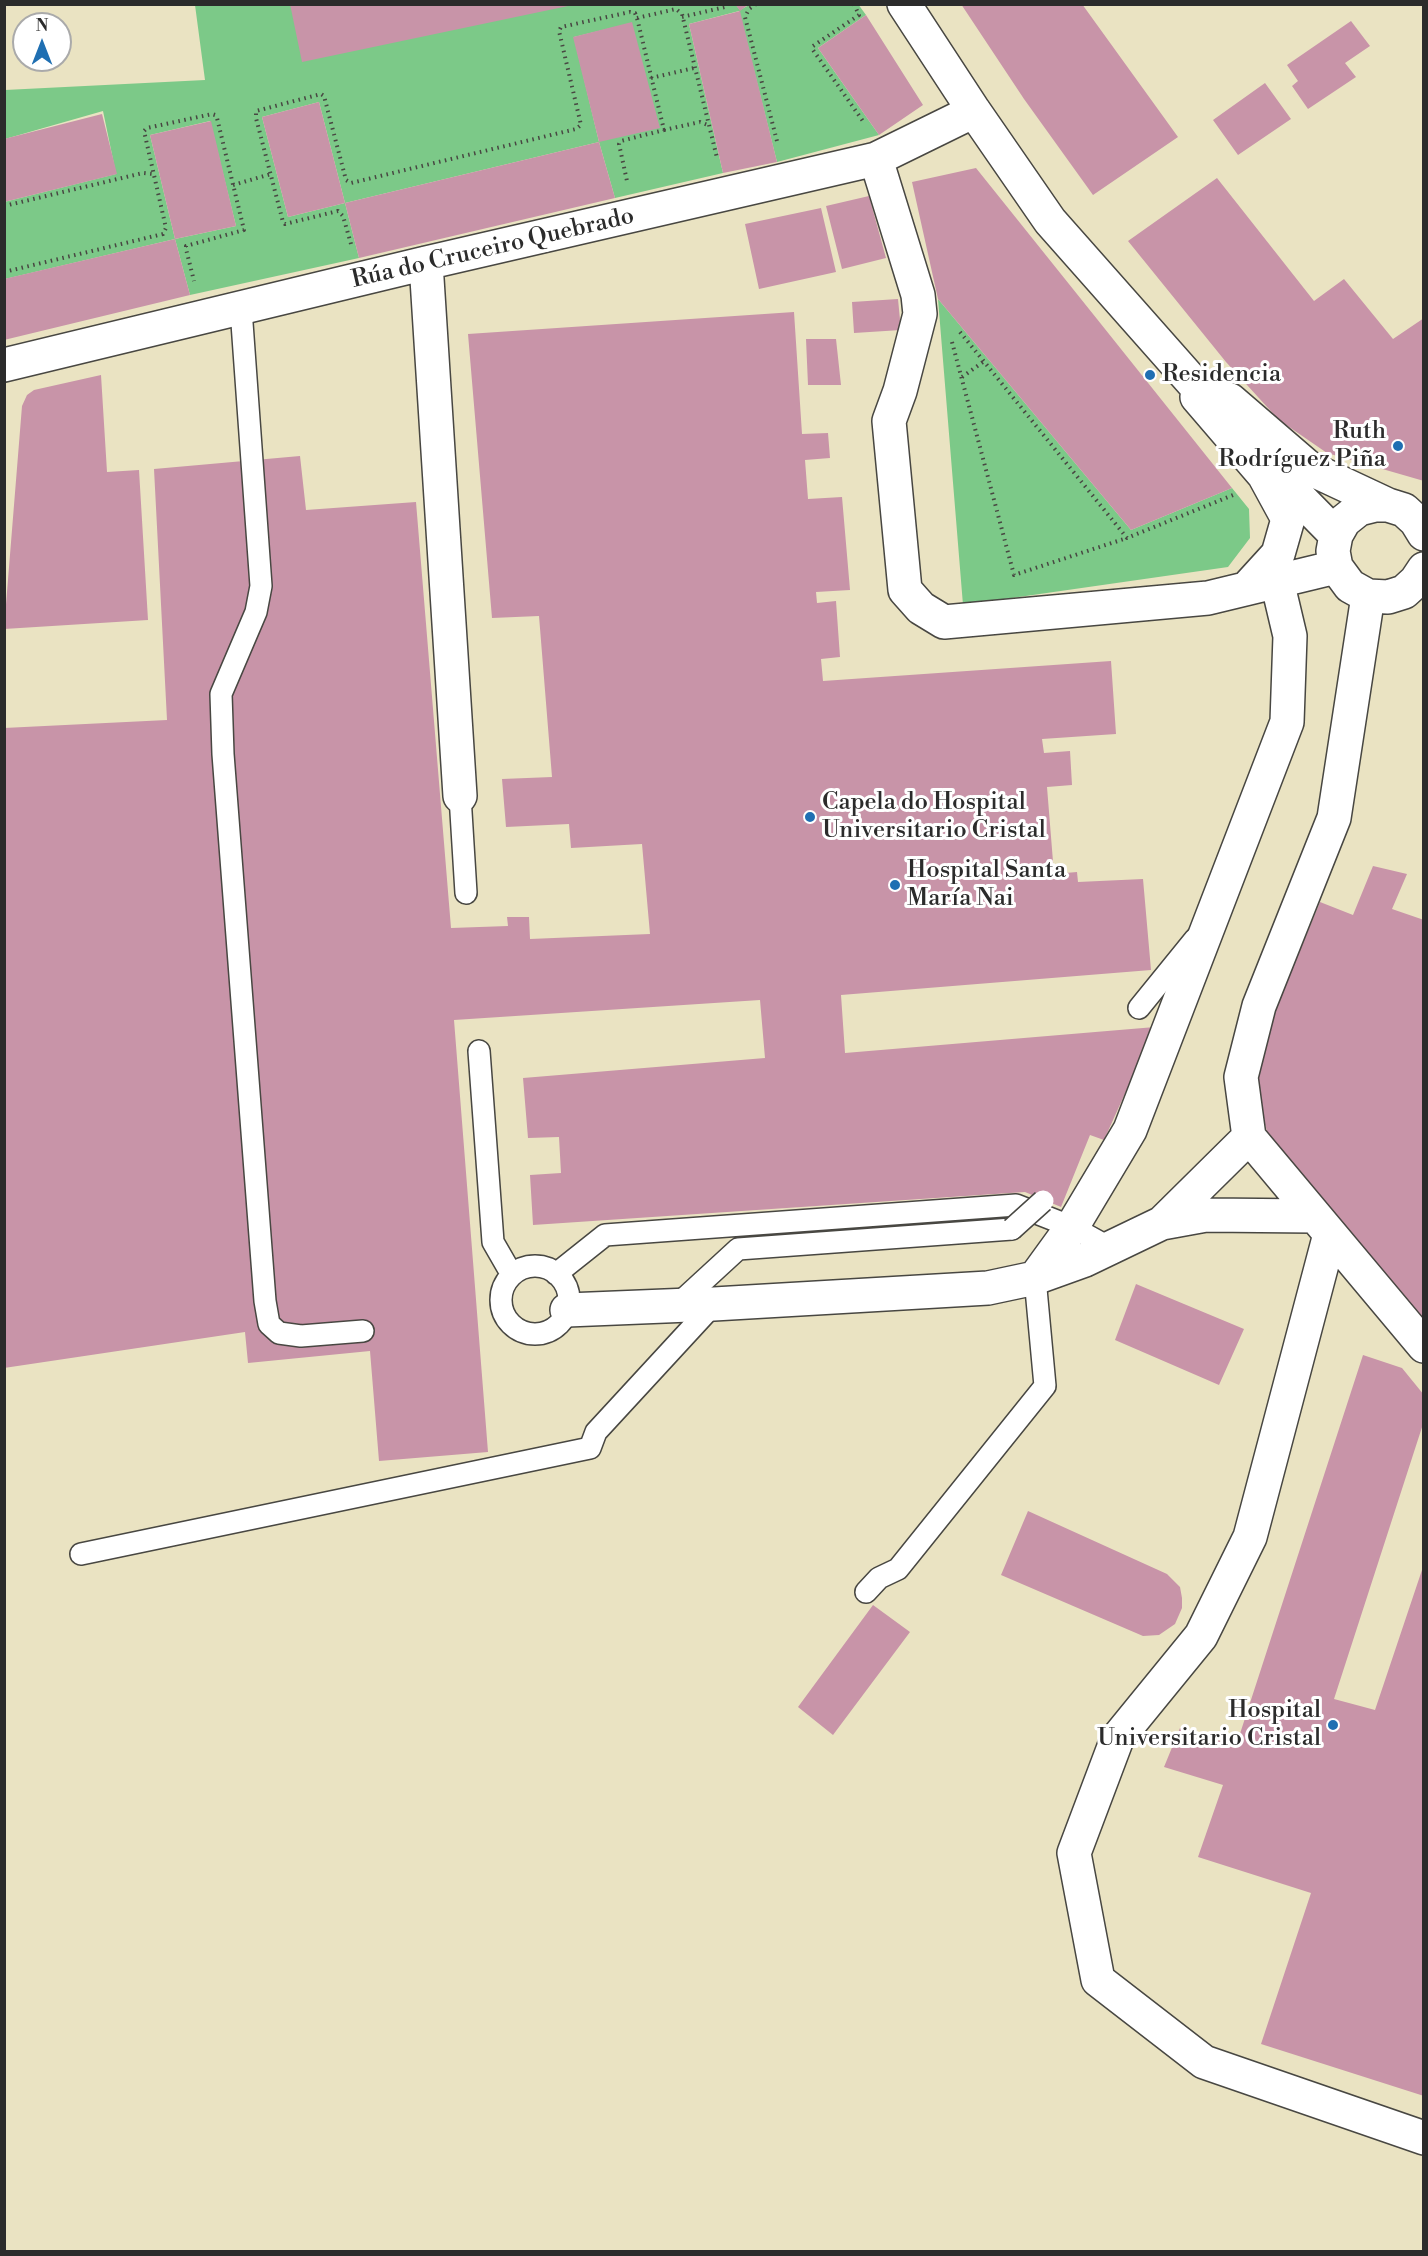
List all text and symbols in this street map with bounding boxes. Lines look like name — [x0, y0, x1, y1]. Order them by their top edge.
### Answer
north arrow — [12, 12, 72, 72]
text: N — [36, 16, 48, 36]
street label: Rúa do Cruceiro Quebrado — [349, 202, 637, 296]
place label: Residencia — [1162, 361, 1281, 389]
marker: Residencia — [1143, 368, 1157, 382]
place label: Ruth Rodríguez Piña — [1218, 418, 1386, 474]
marker: Ruth Rodríguez Piña — [1391, 439, 1405, 453]
place label: Capela do Hospital Universitario Cristal — [822, 789, 1046, 845]
marker: Capela do Hospital Universitario Cristal — [803, 810, 817, 824]
place label: Hospital Santa María Nai — [907, 857, 1066, 913]
marker: Hospital Santa María Nai — [888, 878, 902, 892]
place label: Hospital Universitario Cristal — [1097, 1697, 1321, 1753]
marker: Hospital Universitario Cristal — [1326, 1718, 1340, 1732]

